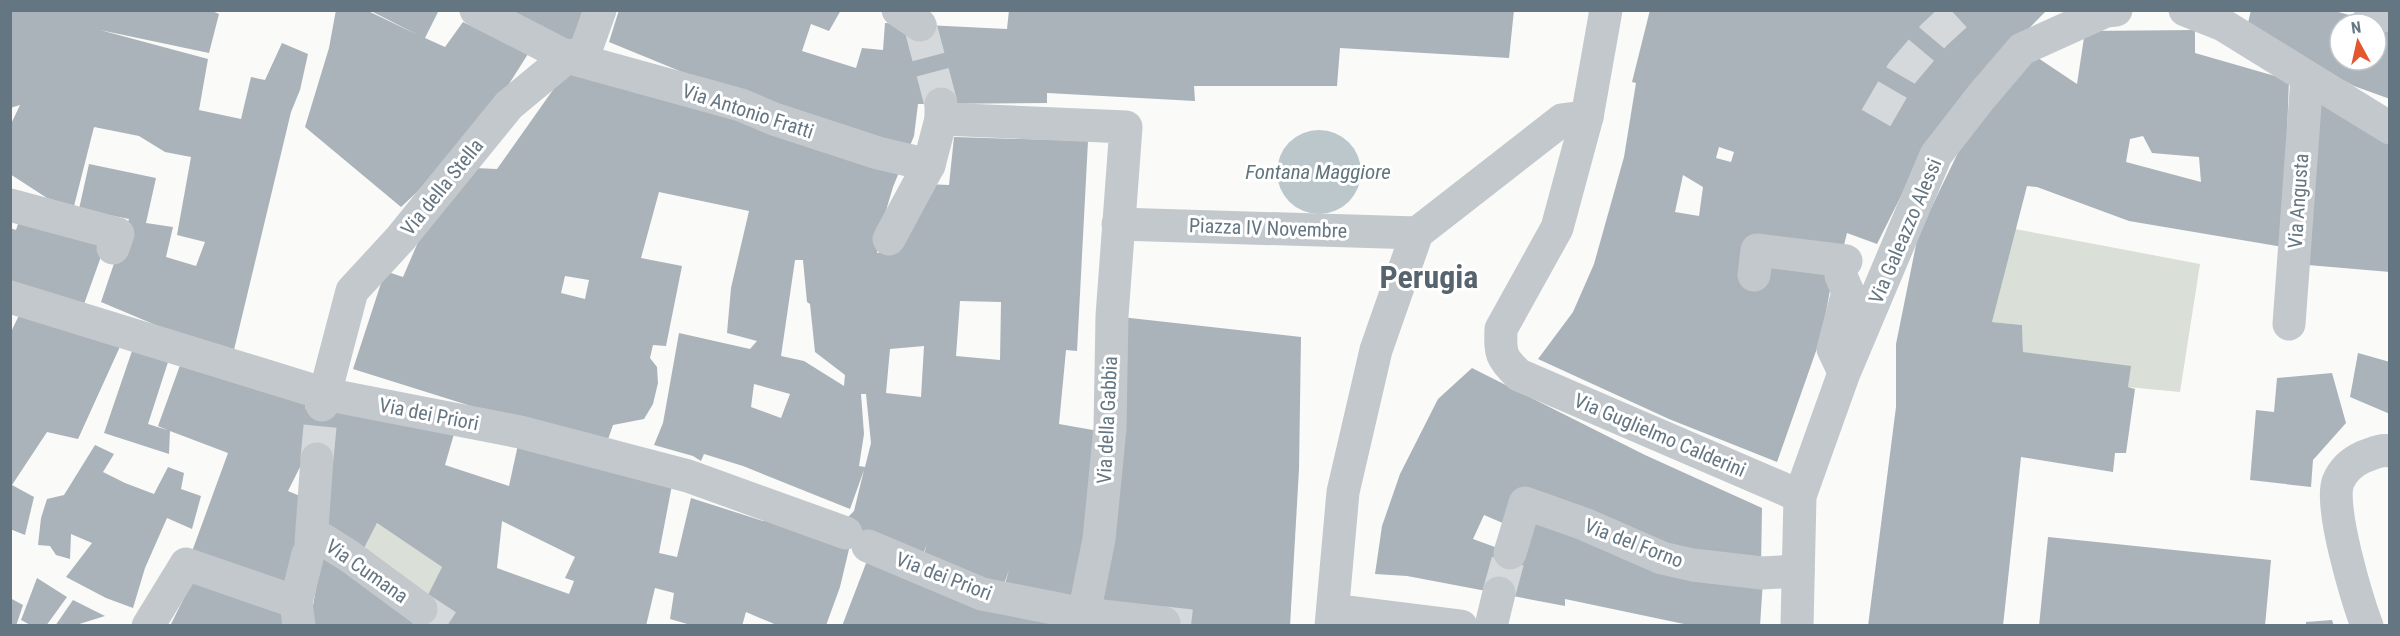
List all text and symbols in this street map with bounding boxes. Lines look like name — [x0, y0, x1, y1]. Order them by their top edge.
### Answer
north arrow — [2328, 12, 2388, 72]
text: N — [2350, 18, 2362, 38]
street label: Via Antonio Fratti — [679, 78, 817, 144]
street label: Via della Stella — [396, 134, 488, 240]
street label: Via Angusta — [2283, 153, 2313, 249]
street label: Via Galeazzo Alessi — [1864, 155, 1946, 307]
water label: Fontana Maggiore — [1245, 160, 1391, 184]
street label: Piazza IV Novembre — [1189, 213, 1347, 243]
district label: Perugia — [1380, 258, 1478, 296]
street label: Via della Gabbia — [1092, 355, 1122, 485]
street label: Via Guglielmo Calderini — [1571, 388, 1749, 482]
street label: Via dei Priori — [377, 393, 481, 435]
street label: Via del Forno — [1581, 513, 1687, 573]
street label: Via Cumana — [321, 534, 413, 608]
street label: Via dei Priori — [893, 547, 995, 605]

